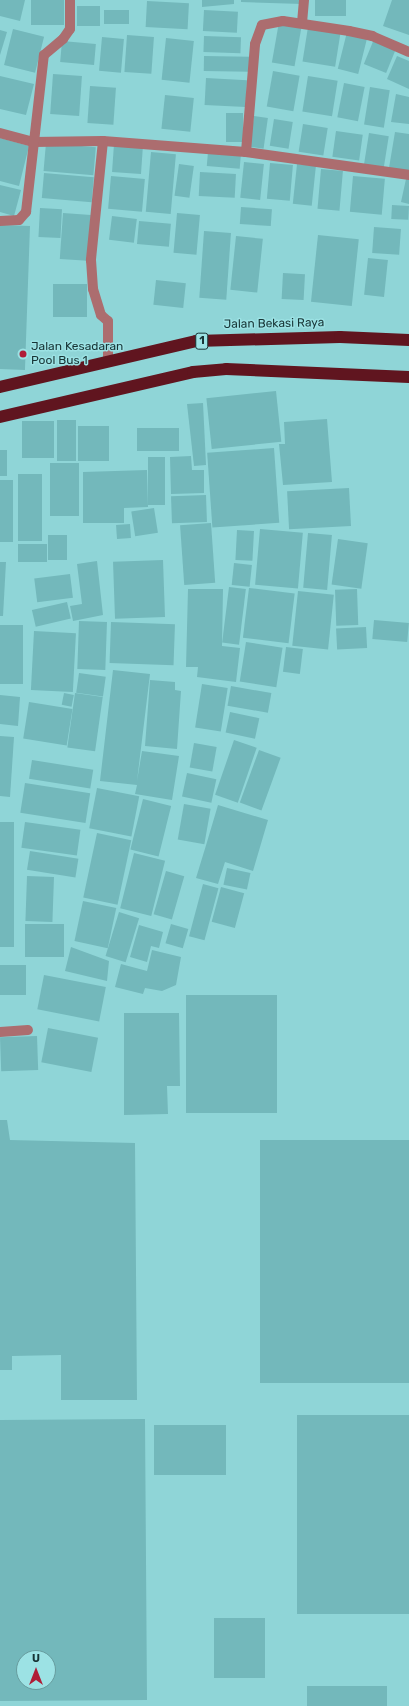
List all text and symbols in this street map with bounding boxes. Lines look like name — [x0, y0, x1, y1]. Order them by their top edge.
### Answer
street label: Jalan Bekasi Raya — [224, 316, 324, 332]
road number: 1 — [195, 332, 209, 350]
place label: Jalan Kesadaran Pool Bus 1 — [31, 340, 123, 368]
marker: Jalan Kesadaran Pool Bus 1 — [18, 349, 28, 359]
north arrow — [16, 1650, 56, 1690]
text: U — [32, 1652, 40, 1665]

